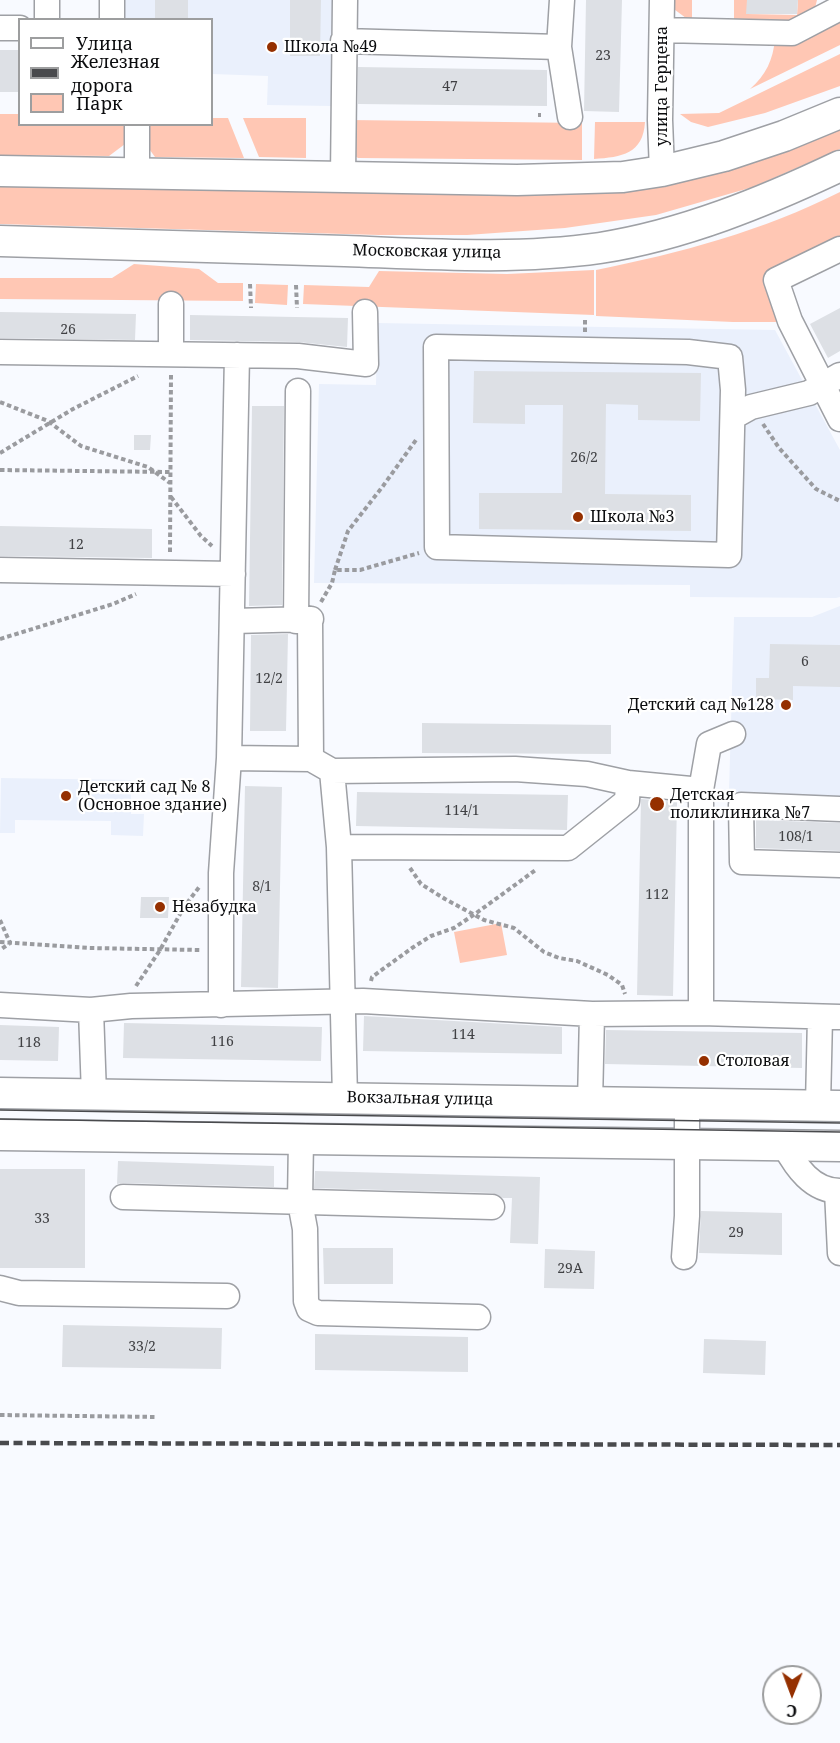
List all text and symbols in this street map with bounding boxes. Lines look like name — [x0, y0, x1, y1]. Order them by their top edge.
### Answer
legend — [18, 18, 213, 126]
street label: улица Герцена — [652, 26, 672, 146]
text: Улица — [76, 31, 133, 55]
place label: Школа №49 — [284, 37, 377, 57]
marker: Школа №49 — [265, 40, 279, 54]
house number: 23 — [595, 48, 611, 64]
text: Железная дорога — [71, 49, 160, 97]
house number: 47 — [442, 79, 458, 95]
text: Парк — [76, 91, 123, 115]
street label: Московская улица — [352, 241, 502, 263]
house number: 26 — [60, 322, 76, 338]
house number: 26/2 — [570, 450, 598, 466]
place label: Школа №3 — [590, 507, 674, 527]
marker: Школа №3 — [571, 510, 585, 524]
house number: 12 — [68, 537, 84, 553]
house number: 6 — [801, 654, 809, 670]
house number: 12/2 — [255, 671, 283, 687]
place label: Детский сад №128 — [628, 695, 774, 715]
marker: Детский сад №128 — [779, 698, 793, 712]
place label: Детский сад № 8 (Основное здание) — [78, 777, 227, 815]
place label: Детская поликлиника №7 — [670, 785, 810, 823]
marker: Детский сад № 8 (Основное здание) — [59, 789, 73, 803]
marker: Детская поликлиника №7 — [648, 795, 666, 813]
house number: 114/1 — [444, 803, 480, 819]
house number: 108/1 — [778, 829, 814, 845]
house number: 8/1 — [252, 879, 272, 895]
house number: 112 — [645, 887, 669, 903]
place label: Незабудка — [172, 897, 257, 917]
marker: Незабудка — [153, 900, 167, 914]
house number: 114 — [451, 1027, 475, 1043]
house number: 116 — [210, 1034, 234, 1050]
house number: 118 — [17, 1035, 41, 1051]
place label: Столовая — [716, 1051, 790, 1071]
marker: Столовая — [697, 1054, 711, 1068]
street label: Вокзальная улица — [346, 1088, 494, 1110]
house number: 33 — [34, 1211, 50, 1227]
house number: 29 — [728, 1225, 744, 1241]
house number: 29А — [557, 1261, 583, 1277]
house number: 33/2 — [128, 1339, 156, 1355]
north arrow — [762, 1665, 822, 1725]
text: С — [786, 1700, 797, 1722]

